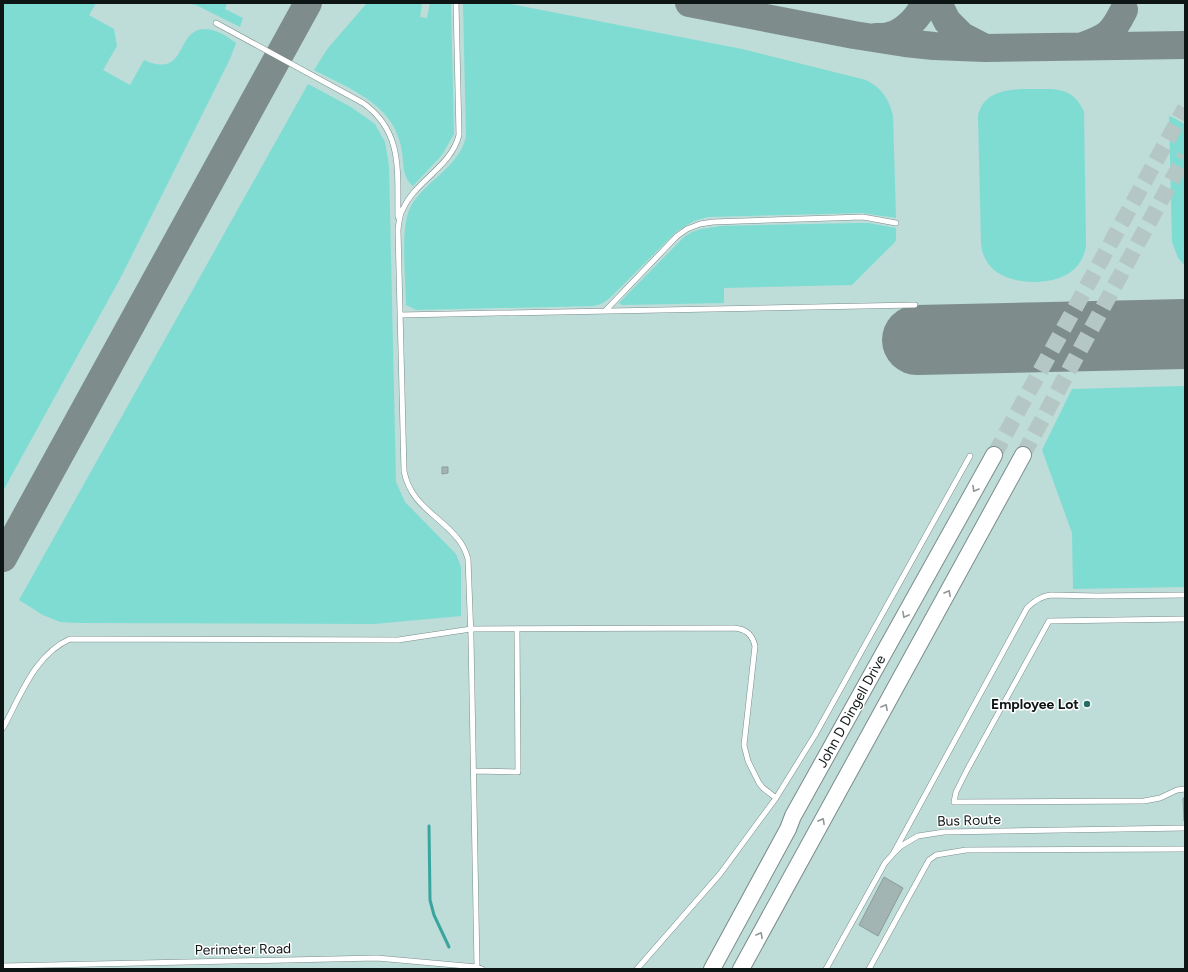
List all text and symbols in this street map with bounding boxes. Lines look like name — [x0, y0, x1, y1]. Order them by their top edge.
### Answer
one-way arrow — [972, 485, 979, 492]
one-way arrow — [943, 590, 950, 597]
one-way arrow — [902, 611, 909, 618]
street label: John D Dingell Drive — [813, 652, 890, 770]
place label: Employee Lot — [991, 696, 1079, 713]
marker: Employee Lot — [1082, 699, 1092, 709]
one-way arrow — [880, 704, 888, 711]
street label: Bus Route — [937, 811, 1002, 830]
one-way arrow — [818, 818, 825, 825]
one-way arrow — [755, 932, 763, 939]
street label: Perimeter Road — [195, 940, 291, 959]

